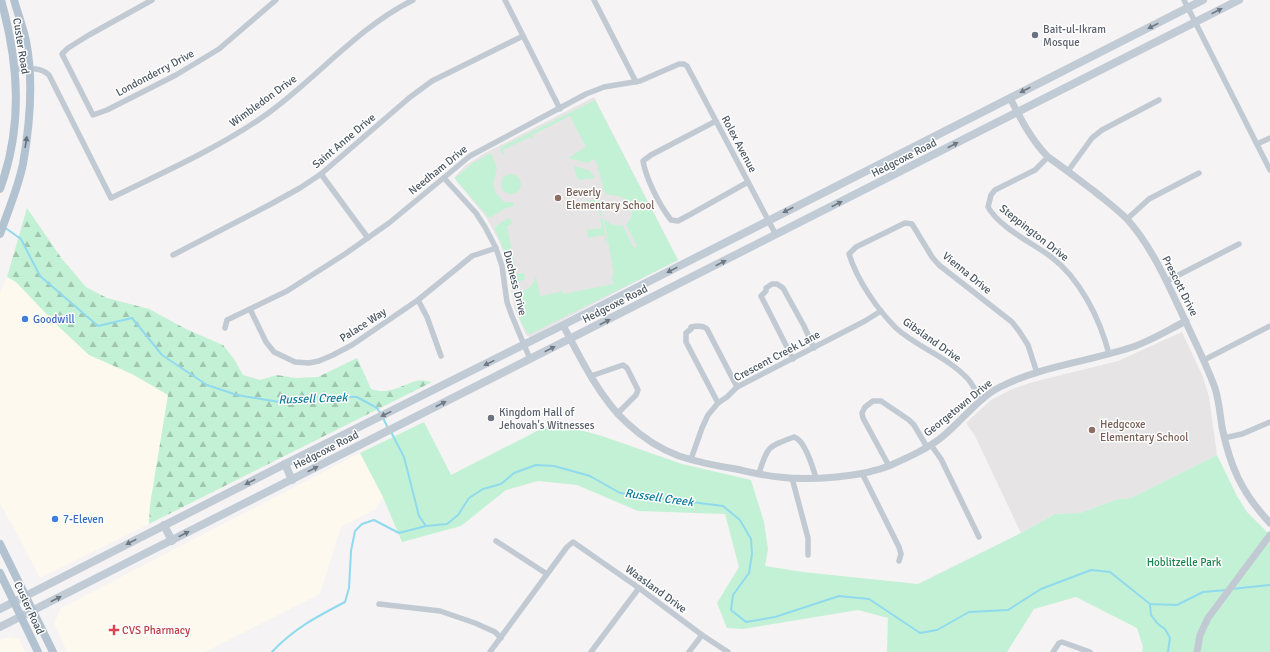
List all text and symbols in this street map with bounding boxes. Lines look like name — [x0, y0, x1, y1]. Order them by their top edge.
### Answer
one-way arrow — [1212, 8, 1223, 14]
street label: Custer Road — [10, 17, 32, 75]
one-way arrow — [1148, 22, 1159, 29]
place label: Bait-ul-Ikram Mosque — [1043, 23, 1106, 49]
marker: Bait-ul-Ikram Mosque — [1030, 30, 1040, 40]
street label: Londonderry Drive — [114, 47, 196, 99]
street label: Wimbledon Drive — [227, 72, 299, 130]
one-way arrow — [1020, 87, 1031, 93]
street label: Saint Anne Drive — [310, 111, 378, 171]
street label: Rolex Avenue — [719, 113, 759, 175]
one-way arrow — [23, 135, 29, 148]
street label: Hedgcoxe Road — [869, 136, 939, 180]
street label: Needham Drive — [406, 142, 470, 198]
one-way arrow — [947, 142, 959, 148]
place label: Beverly Elementary School — [566, 186, 654, 212]
marker: Beverly Elementary School — [553, 193, 563, 203]
one-way arrow — [831, 201, 843, 207]
street label: Steppington Drive — [997, 202, 1071, 264]
one-way arrow — [782, 207, 794, 214]
street label: Duchess Drive — [501, 249, 529, 317]
street label: Vienna Drive — [940, 249, 994, 297]
street label: Prescott Drive — [1159, 254, 1201, 318]
one-way arrow — [715, 260, 727, 266]
one-way arrow — [666, 266, 678, 273]
street label: Hedgcoxe Road — [580, 282, 650, 326]
street label: Palace Way — [337, 305, 389, 345]
place label: Goodwill — [33, 313, 75, 326]
marker: Goodwill — [20, 314, 30, 324]
street label: Gibsland Drive — [900, 315, 964, 365]
one-way arrow — [599, 318, 611, 325]
street label: Crescent Creek Lane — [732, 328, 822, 384]
one-way arrow — [545, 346, 556, 352]
one-way arrow — [483, 359, 495, 366]
street label: Georgetown Drive — [921, 377, 995, 439]
water label: Russell Creek — [278, 390, 349, 408]
one-way arrow — [435, 401, 447, 407]
place label: Kingdom Hall of Jehovah's Witnesses — [499, 406, 595, 432]
one-way arrow — [380, 411, 392, 417]
marker: Kingdom Hall of Jehovah's Witnesses — [486, 413, 496, 423]
place label: Hedgcoxe Elementary School — [1100, 418, 1188, 444]
marker: Hedgcoxe Elementary School — [1087, 425, 1097, 435]
street label: Hedgcoxe Road — [291, 428, 361, 472]
one-way arrow — [307, 466, 319, 472]
one-way arrow — [244, 479, 256, 485]
water label: Russell Creek — [624, 486, 695, 510]
place label: 7-Eleven — [63, 513, 104, 526]
marker: 7-Eleven — [50, 514, 60, 524]
one-way arrow — [179, 531, 190, 537]
one-way arrow — [125, 539, 137, 546]
park label: Hoblitzelle Park — [1147, 556, 1222, 569]
street label: Waasland Drive — [623, 562, 689, 616]
street label: Custer Road — [11, 580, 47, 637]
one-way arrow — [50, 596, 62, 602]
place label: CVS Pharmacy — [122, 624, 191, 637]
marker: CVS Pharmacy — [109, 625, 119, 635]

